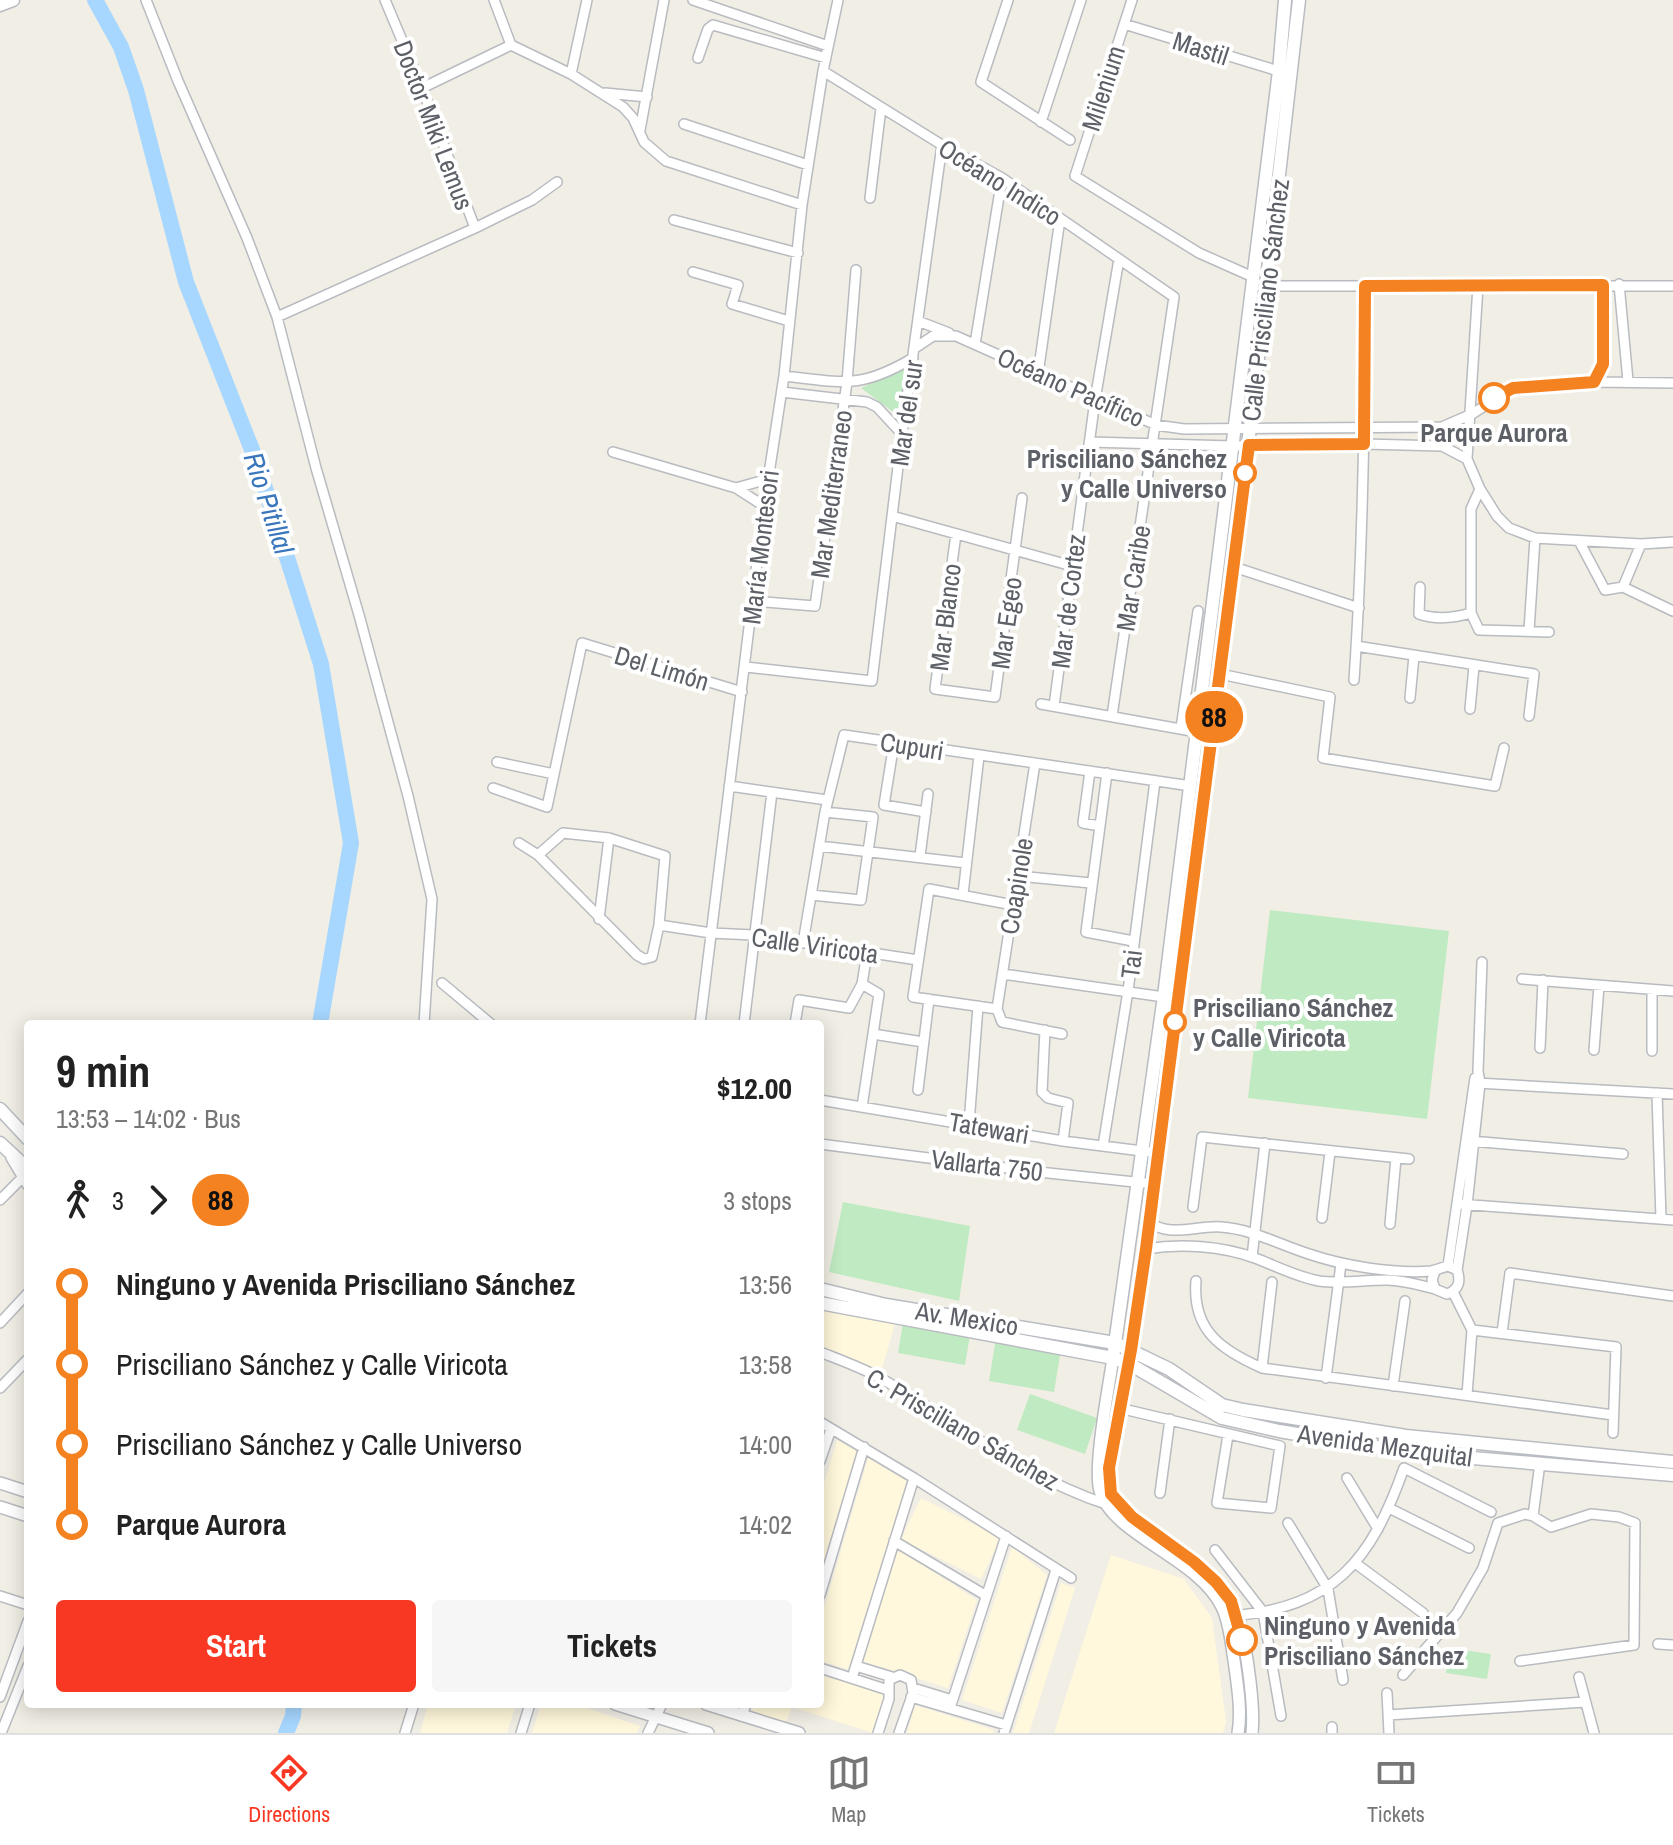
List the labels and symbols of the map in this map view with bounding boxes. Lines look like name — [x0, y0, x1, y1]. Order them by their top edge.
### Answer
street label: Mastil — [1169, 23, 1233, 73]
street label: Doctor Miki Lemus — [386, 35, 482, 215]
street label: Milenium — [1073, 41, 1133, 135]
street label: Océano Indico — [932, 130, 1068, 234]
street label: Calle Prisciliano Sánchez — [1233, 177, 1297, 423]
street label: Océano Pacífico — [992, 339, 1150, 435]
street label: Mar del sur — [881, 358, 931, 468]
marker: Parque Aurora — [1479, 383, 1509, 413]
street label: Mar Mediterraneo — [802, 408, 860, 580]
place label: Parque Aurora — [1420, 415, 1568, 450]
place label: Prisciliano Sánchez y Calle Universo — [1027, 441, 1227, 506]
water label: Rio Pitillal — [235, 447, 304, 559]
marker: Prisciliano Sánchez y Calle Universo — [1234, 462, 1256, 484]
street label: María Montesori — [733, 468, 787, 626]
street label: Mar Caribe — [1107, 523, 1159, 633]
street label: Mar de Cortez — [1042, 532, 1094, 670]
street label: Mar Blanco — [921, 561, 969, 673]
street label: Mar Egeo — [982, 575, 1030, 671]
street label: Del Limón — [610, 637, 714, 699]
line badge: 88 — [1178, 691, 1250, 743]
street label: Cupuri — [878, 724, 946, 768]
street label: Coapinole — [991, 835, 1041, 937]
street label: Calle Viricota — [749, 919, 881, 971]
street label: Tai — [1112, 948, 1150, 980]
place label: Prisciliano Sánchez y Calle Viricota — [1193, 990, 1394, 1055]
marker: Prisciliano Sánchez y Calle Viricota — [1164, 1011, 1186, 1033]
street label: Tatewari — [946, 1104, 1032, 1152]
street label: Vallarta 750 — [929, 1141, 1045, 1189]
street label: Av. Mexico — [912, 1292, 1021, 1343]
street label: C. Prisciliano Sánchez — [860, 1360, 1066, 1498]
street label: Avenida Mezquital — [1294, 1415, 1475, 1475]
place label: Ninguno y Avenida Prisciliano Sánchez — [1264, 1608, 1465, 1673]
marker: Ninguno y Avenida Prisciliano Sánchez — [1227, 1625, 1257, 1655]

